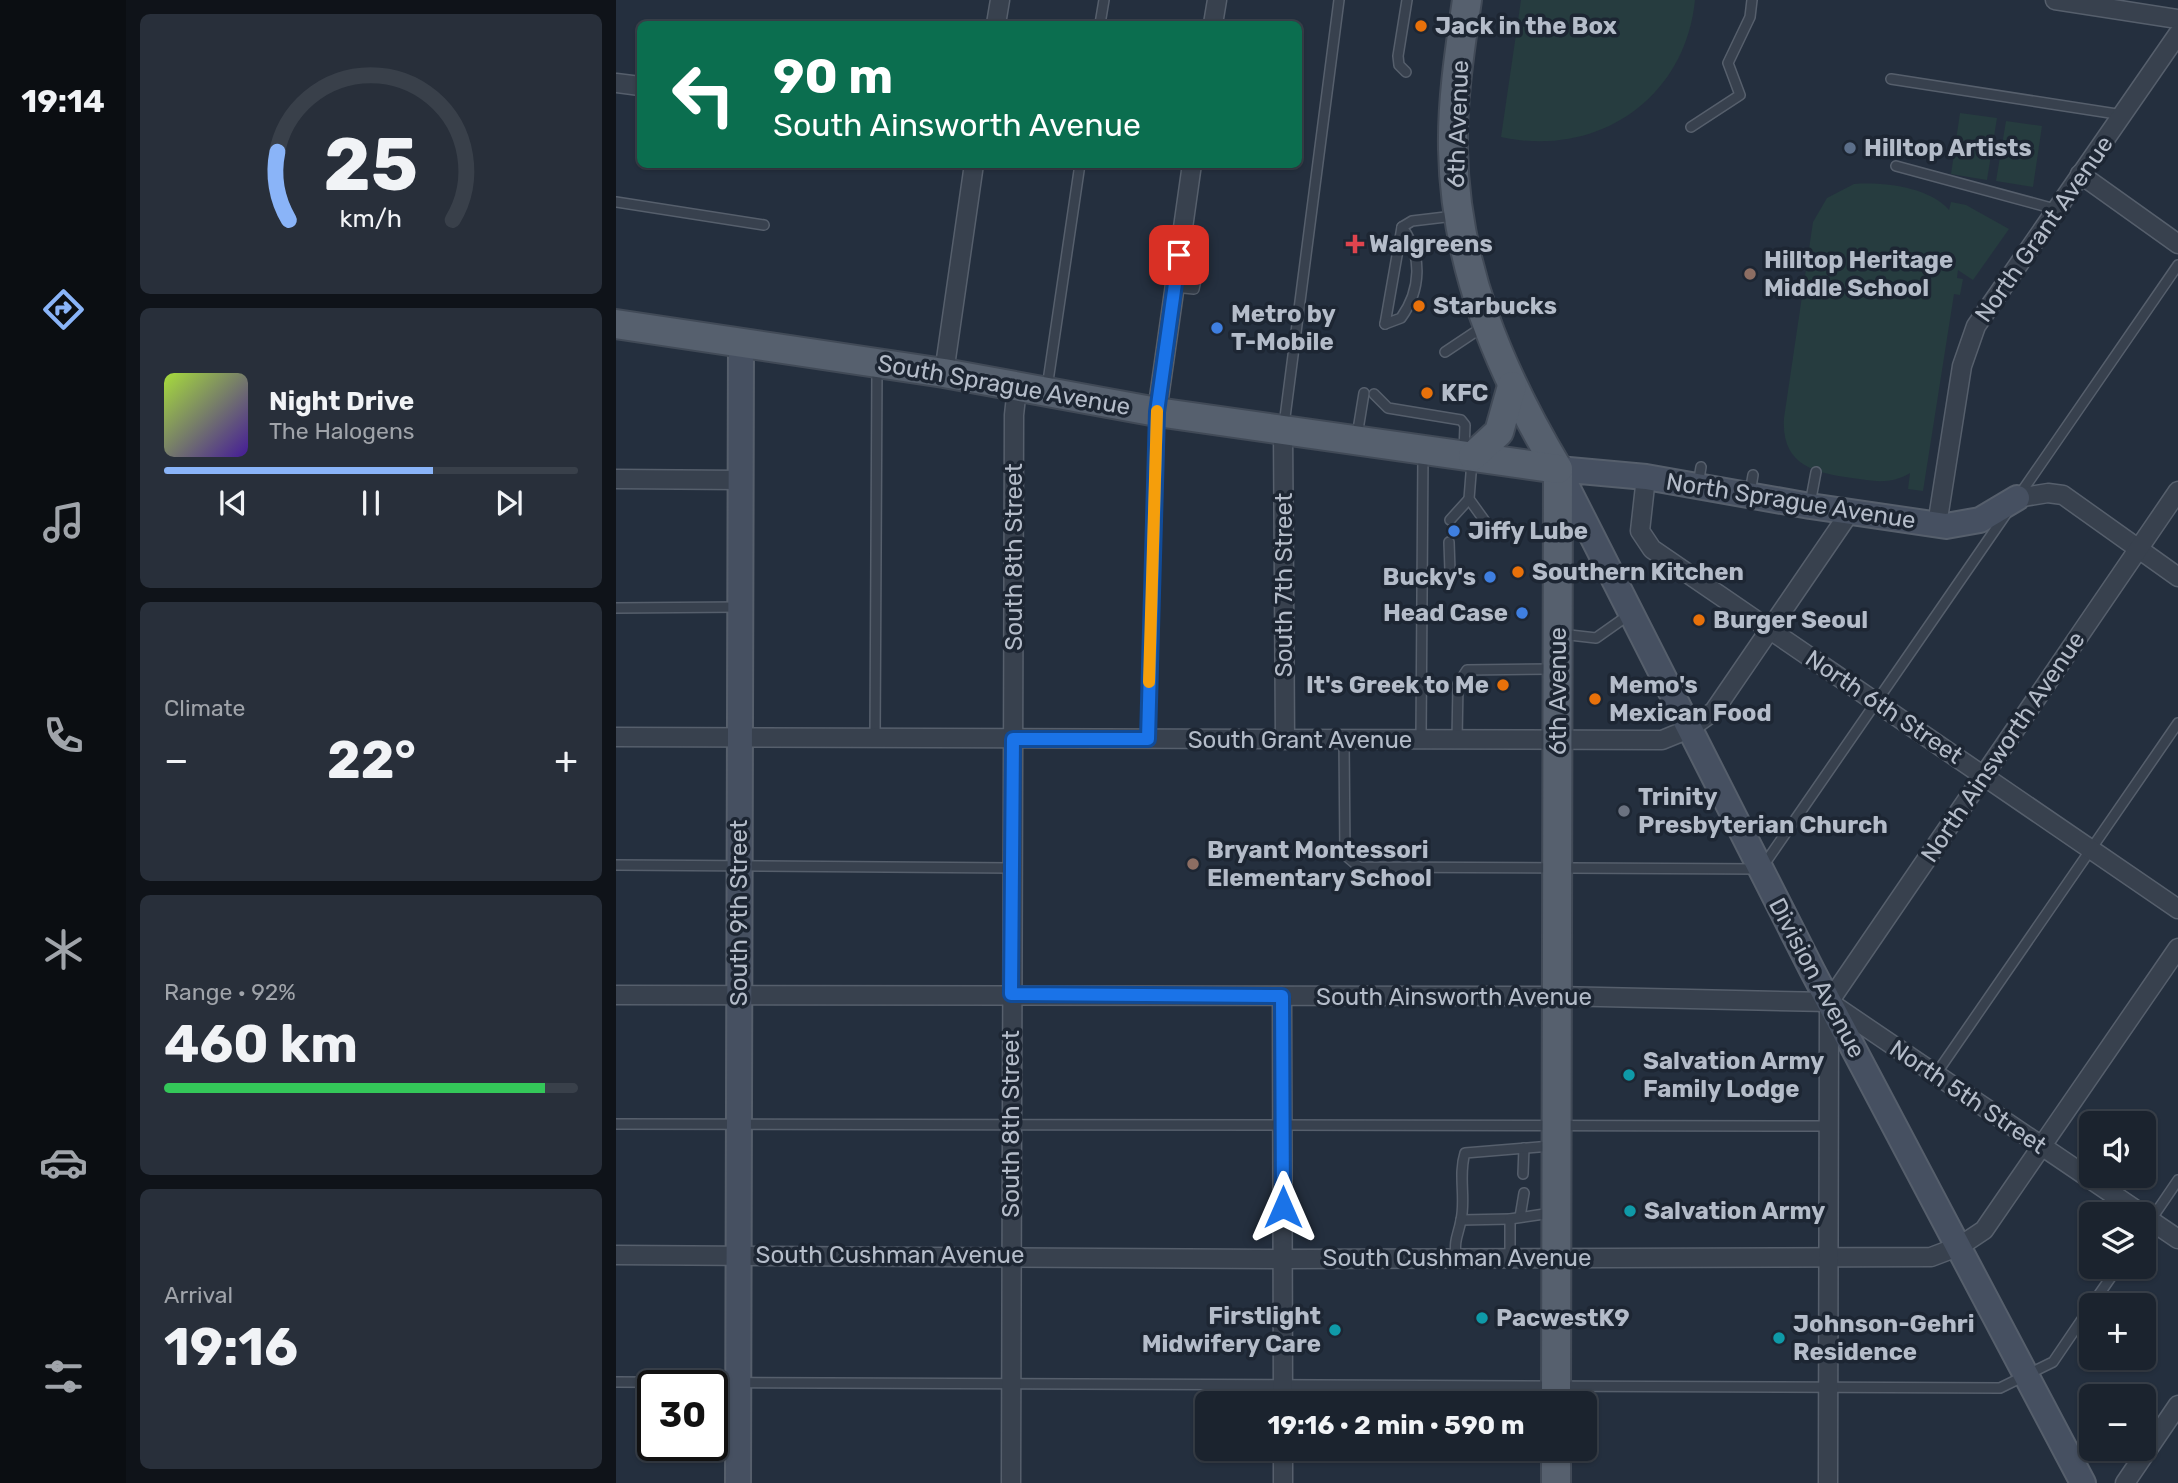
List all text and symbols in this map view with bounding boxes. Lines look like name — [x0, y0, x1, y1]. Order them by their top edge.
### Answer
place label: Jack in the Box — [1435, 12, 1617, 40]
marker: Jack in the Box — [1413, 18, 1429, 34]
text: 90 m — [773, 47, 893, 105]
icon: left — [658, 49, 749, 140]
street label: 6th Avenue — [1442, 60, 1474, 188]
text: 19:14 — [21, 82, 105, 120]
text: South Ainsworth Avenue — [773, 106, 1141, 144]
text: 25 — [324, 122, 418, 208]
street label: North Grant Avenue — [1969, 130, 2119, 328]
place label: Hilltop Artists — [1864, 134, 2032, 162]
marker: Hilltop Artists — [1842, 140, 1858, 156]
text: km/h — [340, 204, 402, 233]
pin — [1149, 225, 1209, 285]
place label: Walgreens — [1369, 230, 1493, 258]
icon: arrive — [1160, 236, 1198, 274]
marker: Walgreens — [1347, 236, 1363, 252]
place label: Hilltop Heritage Middle School — [1764, 246, 1953, 302]
marker: Hilltop Heritage Middle School — [1742, 266, 1758, 282]
icon: directions — [39, 285, 88, 334]
place label: Starbucks — [1433, 292, 1557, 320]
marker: Starbucks — [1411, 298, 1427, 314]
place label: Metro by T-Mobile — [1231, 300, 1336, 356]
marker: Metro by T-Mobile — [1209, 320, 1225, 336]
street label: South Sprague Avenue — [876, 349, 1132, 421]
place label: KFC — [1441, 379, 1489, 407]
marker: KFC — [1419, 385, 1435, 401]
text: Night Drive — [269, 386, 414, 417]
text: The Halogens — [269, 417, 415, 445]
street label: South 8th Street — [1000, 463, 1028, 651]
street label: North Sprague Avenue — [1664, 467, 1918, 535]
icon: previous — [214, 484, 252, 522]
icon: pause — [352, 484, 390, 522]
icon: next — [490, 484, 528, 522]
street label: South 7th Street — [1270, 493, 1298, 677]
icon: music — [39, 498, 88, 547]
place label: Jiffy Lube — [1468, 517, 1588, 545]
marker: Jiffy Lube — [1446, 523, 1462, 539]
place label: Southern Kitchen — [1532, 558, 1744, 586]
place label: Bucky's — [1383, 563, 1476, 591]
marker: Southern Kitchen — [1510, 564, 1526, 580]
marker: Bucky's — [1482, 569, 1498, 585]
place label: Head Case — [1383, 599, 1508, 627]
marker: Head Case — [1514, 605, 1530, 621]
place label: Burger Seoul — [1713, 606, 1868, 634]
marker: Burger Seoul — [1691, 612, 1707, 628]
street label: North Ainsworth Avenue — [1915, 626, 2091, 868]
street label: 6th Avenue — [1544, 627, 1572, 755]
street label: North 6th Street — [1800, 644, 1968, 770]
place label: It's Greek to Me — [1306, 671, 1489, 699]
place label: Memo's Mexican Food — [1609, 671, 1772, 727]
marker: It's Greek to Me — [1495, 677, 1511, 693]
marker: Memo's Mexican Food — [1587, 691, 1603, 707]
text: Climate — [164, 694, 245, 722]
icon: phone — [39, 711, 88, 760]
street label: South Grant Avenue — [1188, 726, 1412, 754]
text: 22° — [327, 729, 416, 791]
text: − — [164, 737, 189, 783]
text: + — [554, 737, 578, 783]
place label: Trinity Presbyterian Church — [1638, 783, 1888, 839]
marker: Trinity Presbyterian Church — [1616, 803, 1632, 819]
street label: South 9th Street — [725, 820, 753, 1006]
place label: Bryant Montessori Elementary School — [1207, 836, 1432, 892]
marker: Bryant Montessori Elementary School — [1185, 856, 1201, 872]
street label: Division Avenue — [1763, 893, 1871, 1063]
icon: climate — [39, 925, 88, 974]
text: Range · 92% — [164, 978, 296, 1006]
street label: South Ainsworth Avenue — [1316, 983, 1592, 1011]
text: 460 km — [164, 1013, 358, 1075]
street label: South 8th Street — [997, 1030, 1025, 1218]
street label: North 5th Street — [1884, 1034, 2052, 1160]
place label: Salvation Army Family Lodge — [1643, 1047, 1824, 1103]
marker: Salvation Army Family Lodge — [1621, 1067, 1637, 1083]
map controls — [2079, 1111, 2156, 1461]
button: sound — [2079, 1111, 2156, 1188]
icon: car — [39, 1138, 88, 1187]
position arrow — [1246, 1170, 1320, 1244]
place label: Salvation Army — [1644, 1197, 1825, 1225]
button: layers — [2079, 1202, 2156, 1279]
marker: Salvation Army — [1622, 1203, 1638, 1219]
street label: South Cushman Avenue — [756, 1241, 1024, 1269]
street label: South Cushman Avenue — [1323, 1244, 1591, 1272]
text: Arrival — [164, 1281, 233, 1309]
button: + — [2079, 1293, 2156, 1370]
place label: Firstlight Midwifery Care — [1142, 1302, 1321, 1358]
place label: PacwestK9 — [1496, 1304, 1630, 1332]
marker: PacwestK9 — [1474, 1310, 1490, 1326]
place label: Johnson-Gehri Residence — [1793, 1310, 1975, 1366]
text: 19:16 — [164, 1316, 298, 1378]
marker: Firstlight Midwifery Care — [1327, 1322, 1343, 1338]
marker: Johnson-Gehri Residence — [1771, 1330, 1787, 1346]
icon: filters — [39, 1352, 88, 1401]
speed limit sign: 30 — [637, 1370, 728, 1461]
button: − — [2079, 1384, 2156, 1461]
text: 19:16 · 2 min · 590 m — [1267, 1410, 1525, 1441]

